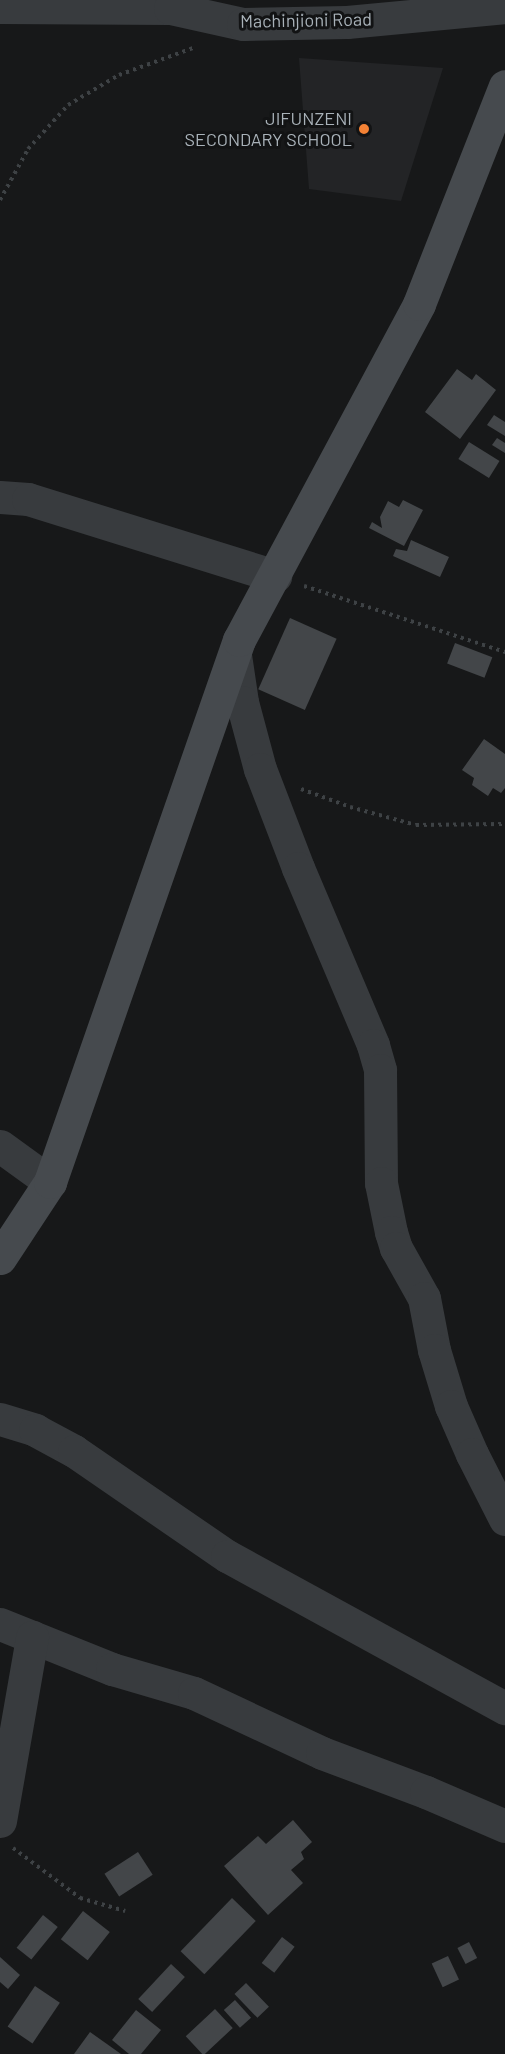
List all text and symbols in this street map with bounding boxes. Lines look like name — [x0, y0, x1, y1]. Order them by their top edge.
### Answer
street label: Machinjioni Road — [240, 8, 372, 32]
place label: JIFUNZENI SECONDARY SCHOOL — [184, 108, 352, 150]
marker: JIFUNZENI SECONDARY SCHOOL — [357, 122, 371, 136]

